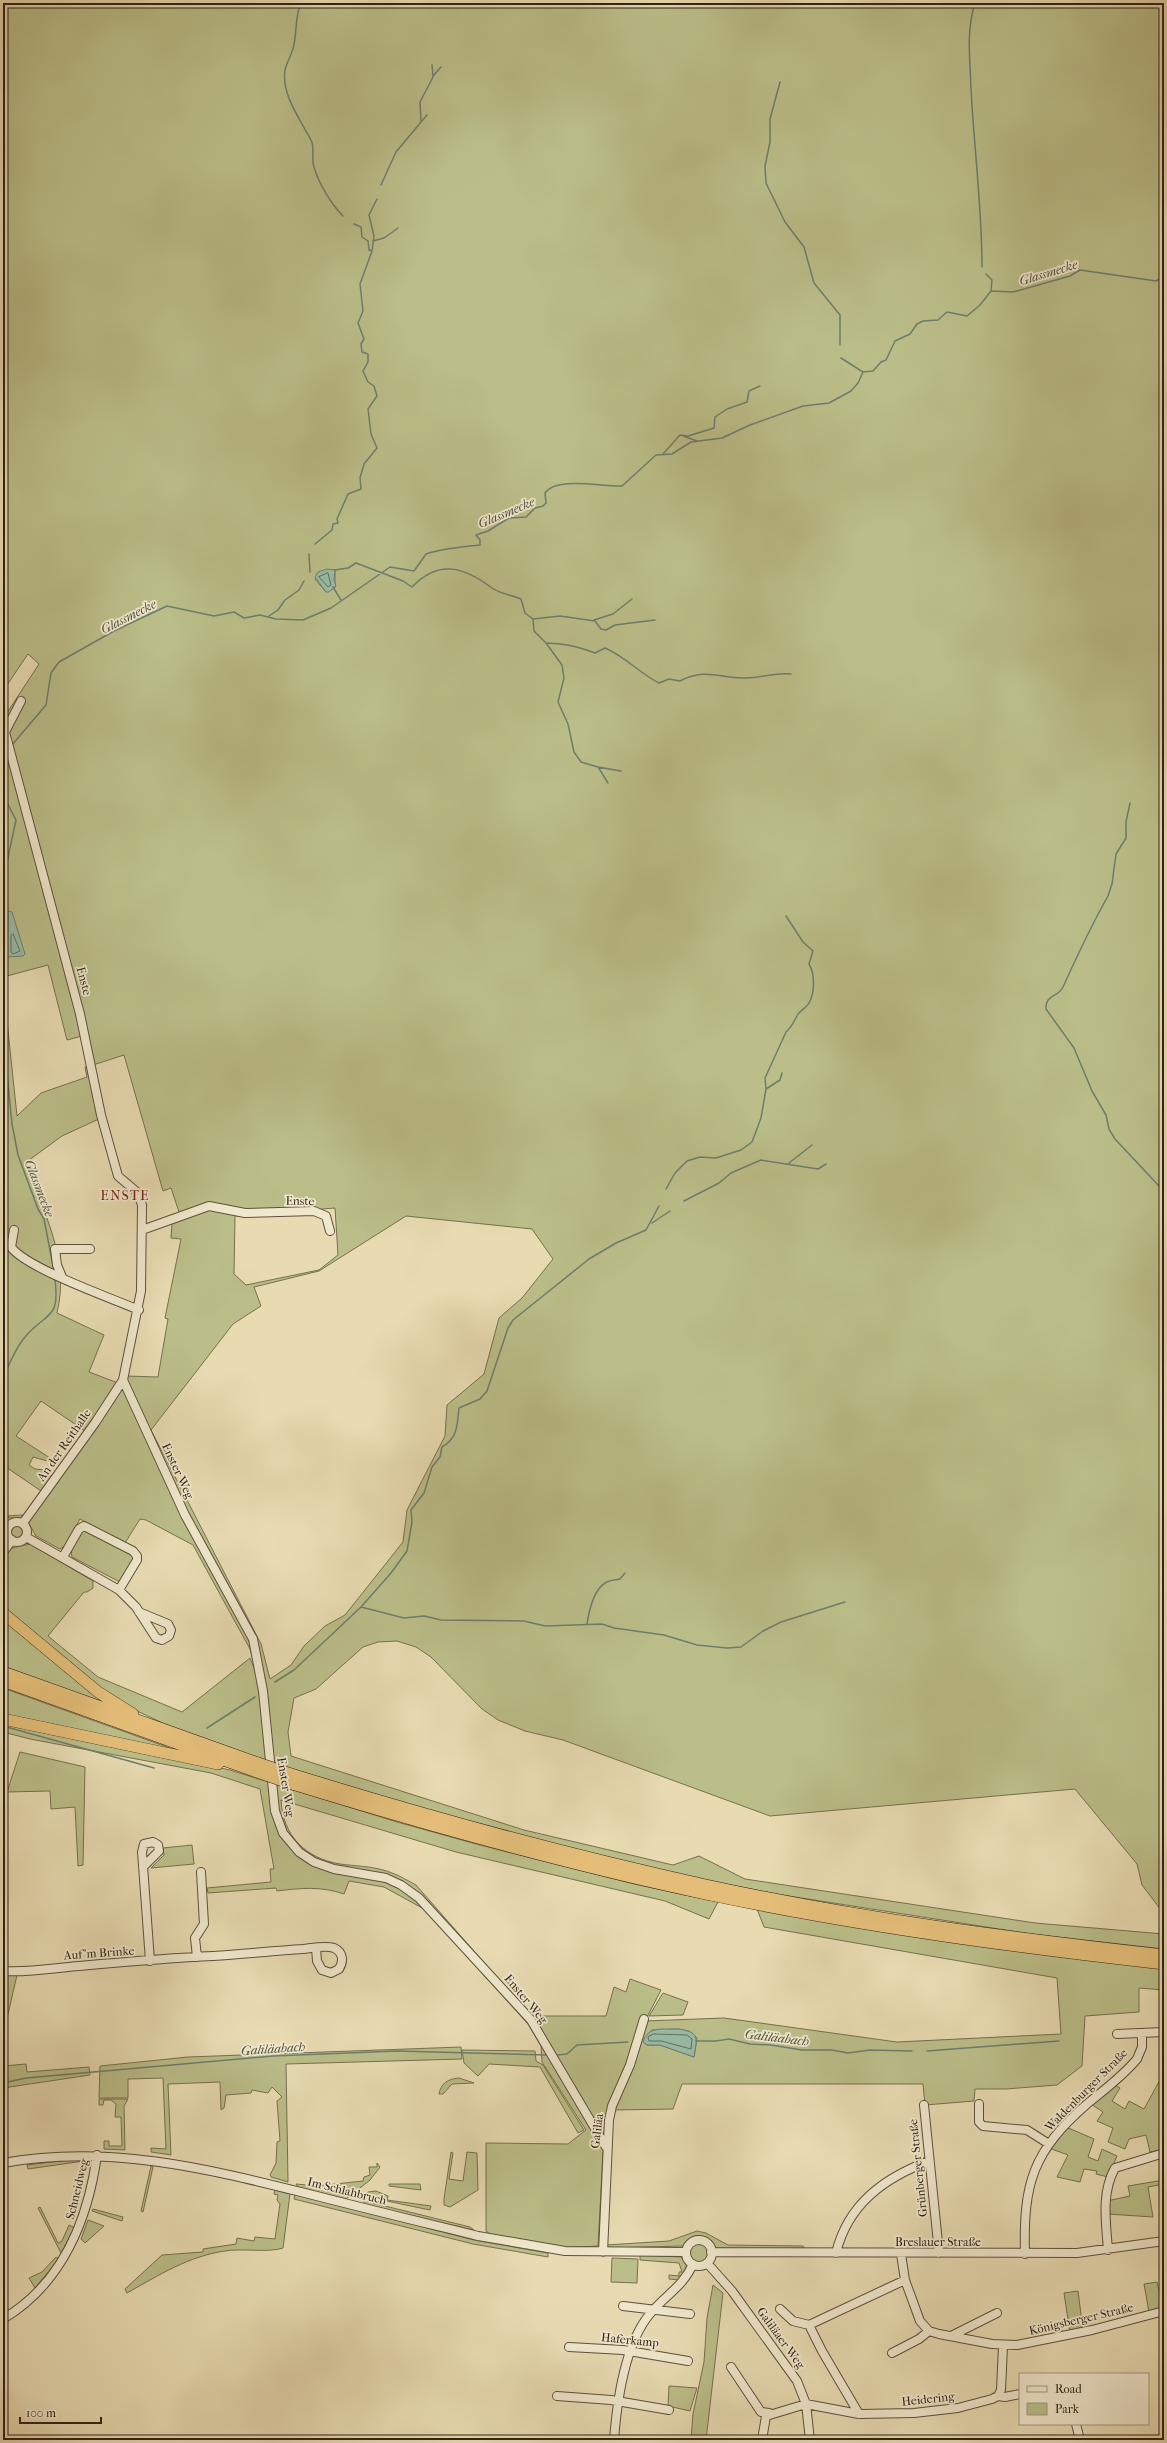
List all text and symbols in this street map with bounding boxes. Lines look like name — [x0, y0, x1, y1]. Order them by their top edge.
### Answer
water label: Glassmecke — [1017, 256, 1080, 288]
water label: Glassmecke — [476, 493, 538, 531]
water label: Glassmecke — [98, 596, 159, 637]
street label: Enste — [73, 965, 95, 997]
water label: Glassmecke — [22, 1157, 58, 1220]
district label: ENSTE — [100, 1187, 150, 1204]
street label: Enste — [285, 1194, 315, 1208]
street label: An der Reithalle — [33, 1406, 94, 1484]
street label: Enster Weg — [159, 1441, 197, 1502]
street label: Enster Weg — [274, 1756, 298, 1818]
street label: Auf'm Brinke — [62, 1944, 135, 1963]
street label: Enster Weg — [501, 1972, 551, 2027]
water label: Galiläabach — [744, 2026, 810, 2049]
water label: Galiläabach — [240, 2039, 306, 2058]
street label: Waldenburger Straße — [1041, 2046, 1130, 2135]
street label: Galiläa — [588, 2112, 606, 2149]
street label: Grünberger Straße — [906, 2118, 930, 2218]
street label: Schneidweg — [63, 2157, 91, 2221]
street label: Im Schlahbruch — [306, 2174, 388, 2208]
street label: Breslauer Straße — [895, 2235, 981, 2249]
street label: Königsberger Straße — [1027, 2300, 1135, 2338]
street label: Galiläaer Weg — [754, 2305, 808, 2372]
street label: Haferkamp — [600, 2330, 660, 2350]
legend — [1019, 2373, 1149, 2425]
text: Road — [1055, 2382, 1082, 2396]
street label: Heidering — [901, 2389, 956, 2409]
scale bar — [20, 2399, 101, 2425]
text: Park — [1055, 2402, 1080, 2416]
text: 100 m — [26, 2406, 56, 2420]

